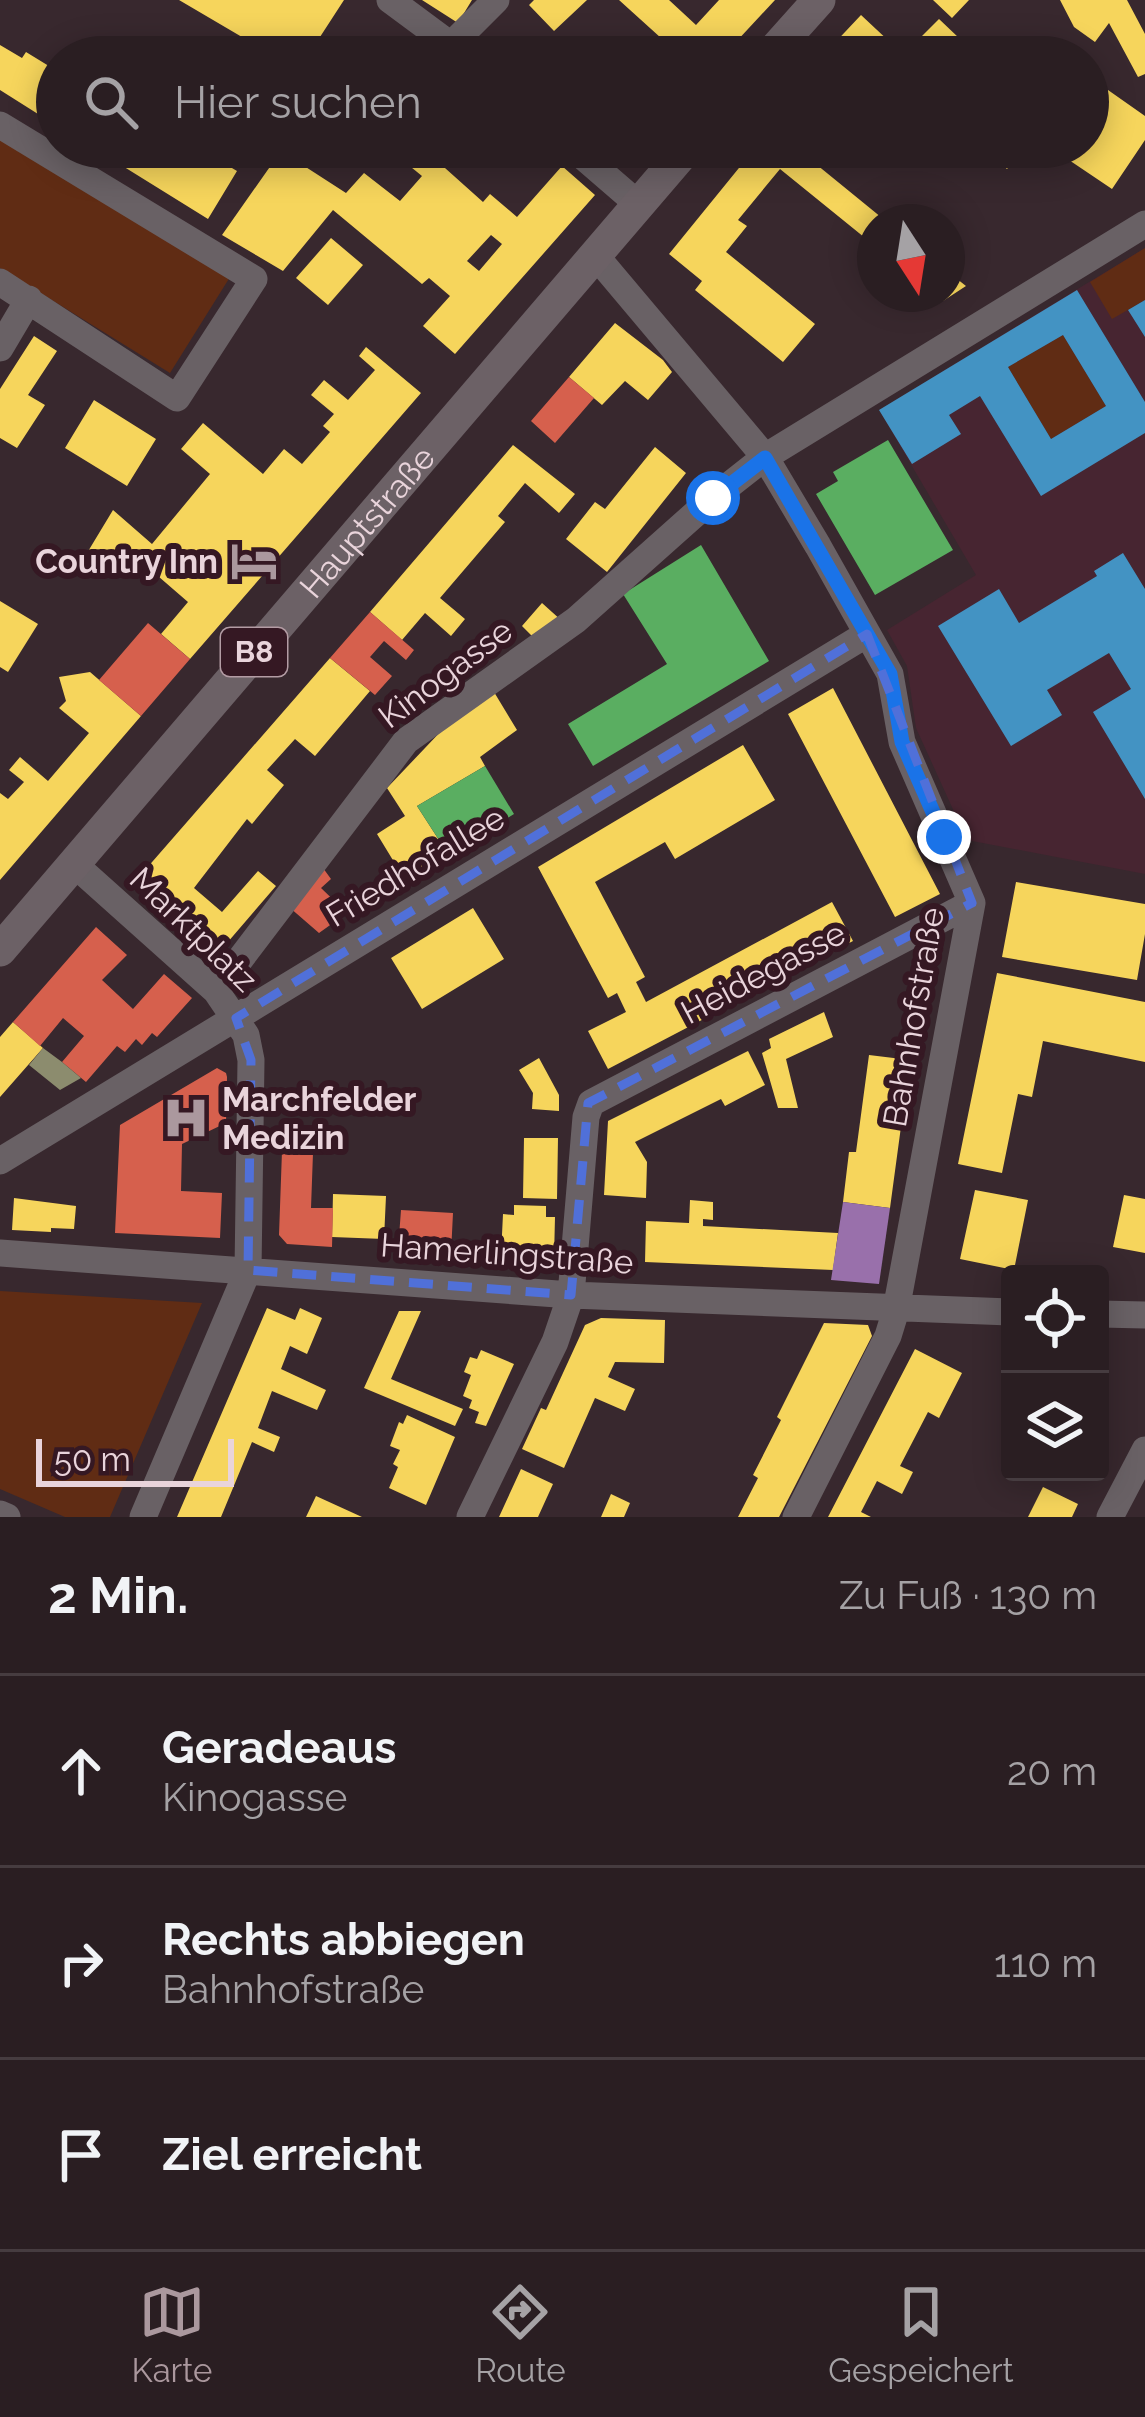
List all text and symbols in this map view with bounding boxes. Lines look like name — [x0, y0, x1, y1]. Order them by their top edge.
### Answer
search box — [36, 36, 1109, 168]
icon: search — [78, 69, 144, 135]
text: Hier suchen — [174, 76, 422, 129]
north arrow — [857, 204, 965, 312]
street label: Hauptstraße — [292, 438, 443, 606]
route start — [686, 471, 740, 525]
hotel icon: Country Inn — [229, 536, 279, 586]
place label: Country Inn — [35, 542, 218, 581]
street label: Kinogasse — [371, 611, 520, 736]
road number: B8 — [221, 628, 287, 676]
street label: Friedhofallee — [319, 798, 511, 935]
route end — [917, 810, 971, 864]
street label: Marktplatz — [122, 859, 265, 999]
street label: Bahnhofstraße — [875, 904, 952, 1130]
street label: Heidegasse — [675, 913, 852, 1032]
place label: Marchfelder Medizin — [222, 1080, 417, 1157]
hospital icon: Marchfelder Medizin — [161, 1093, 211, 1143]
street label: Hamerlingstraße — [379, 1225, 635, 1282]
map controls — [1001, 1265, 1109, 1481]
button: locate — [1001, 1265, 1109, 1373]
button: layers — [1001, 1373, 1109, 1481]
scale bar — [36, 1433, 234, 1486]
text: 50 m — [54, 1440, 131, 1479]
text: 2 Min. — [48, 1565, 188, 1625]
text: Zu Fuß · 130 m — [839, 1572, 1097, 1618]
text: Geradeaus — [162, 1721, 397, 1774]
icon: ahead — [48, 1738, 114, 1804]
text: 20 m — [1007, 1748, 1097, 1794]
text: Kinogasse — [162, 1774, 347, 1820]
text: Rechts abbiegen — [162, 1913, 525, 1966]
icon: right — [48, 1930, 114, 1996]
text: 110 m — [994, 1940, 1097, 1986]
text: Bahnhofstraße — [162, 1966, 424, 2012]
icon: arrive — [48, 2122, 114, 2188]
text: Ziel erreicht — [162, 2128, 422, 2181]
tab: Karte — [131, 2279, 212, 2390]
tab: Route — [475, 2279, 566, 2390]
tab: Gespeichert — [828, 2279, 1014, 2390]

